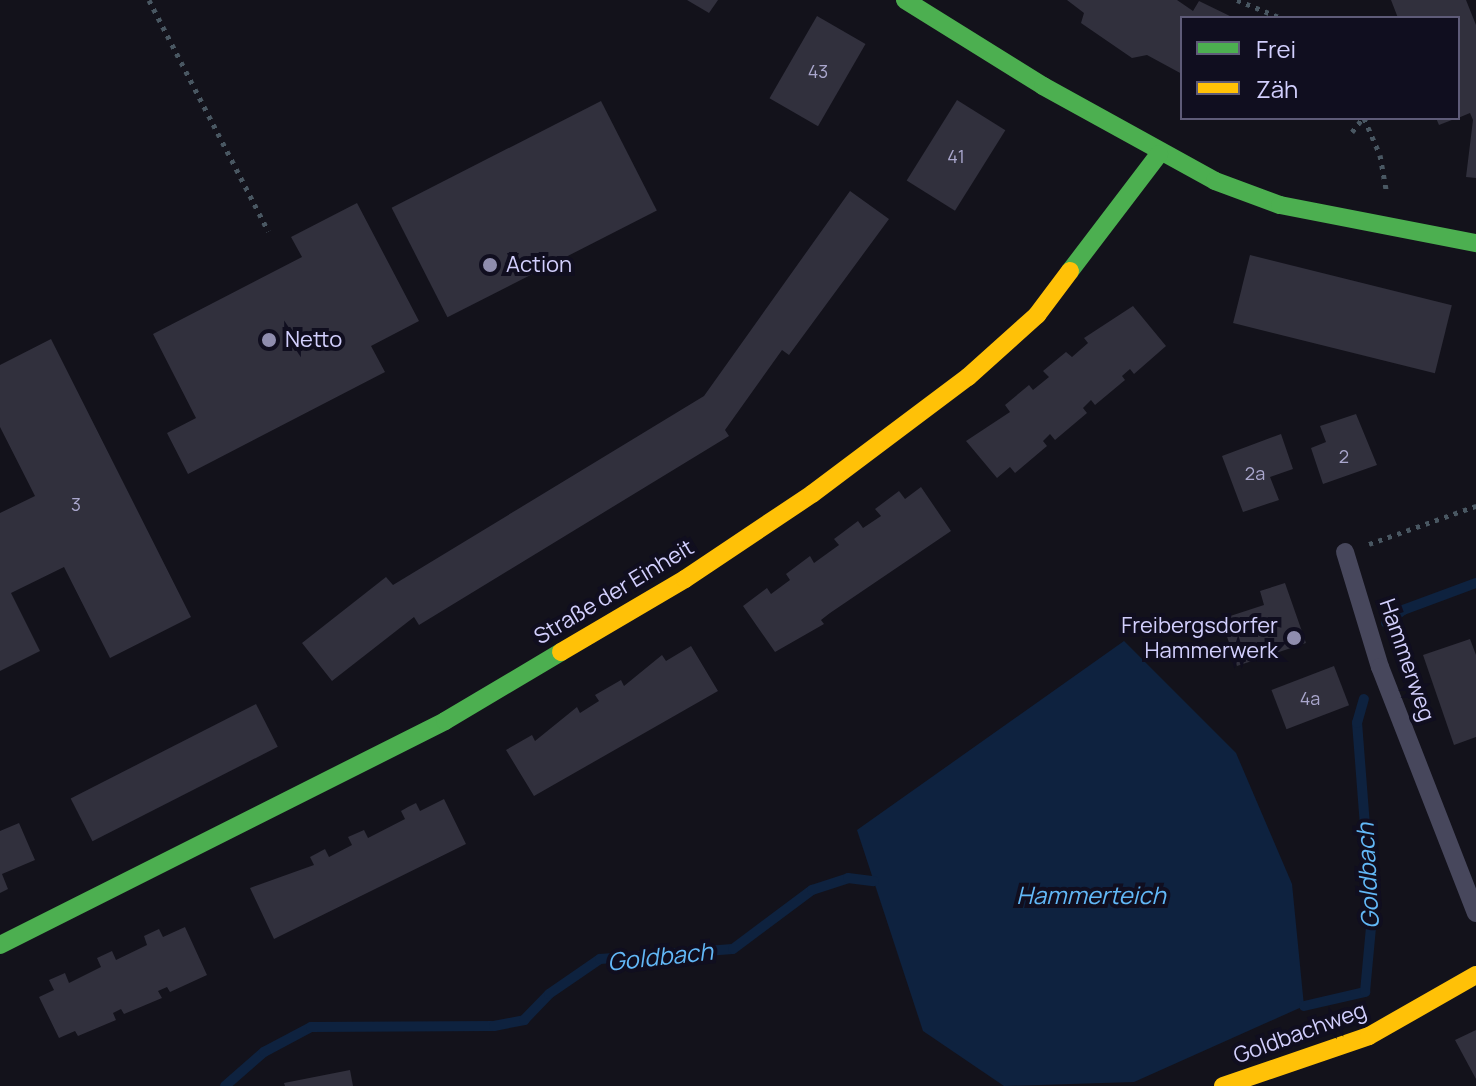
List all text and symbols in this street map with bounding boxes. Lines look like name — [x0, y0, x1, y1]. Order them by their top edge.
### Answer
legend — [1180, 16, 1460, 120]
text: Frei — [1256, 32, 1296, 65]
house number: 43 — [808, 60, 828, 82]
text: Zäh — [1256, 72, 1298, 105]
house number: 41 — [947, 145, 965, 167]
place label: Action — [506, 252, 572, 278]
marker: Action — [481, 256, 499, 274]
place label: Netto — [285, 327, 342, 353]
marker: Netto — [260, 331, 278, 349]
house number: 2 — [1339, 445, 1349, 467]
house number: 2a — [1245, 462, 1265, 484]
house number: 3 — [71, 493, 81, 515]
street label: Straße der Einheit — [529, 534, 699, 650]
street label: Hammerweg — [1374, 595, 1440, 725]
place label: Freibergsdorfer Hammerwerk — [1121, 612, 1278, 664]
marker: Freibergsdorfer Hammerwerk — [1285, 629, 1303, 647]
house number: 4a — [1300, 687, 1320, 709]
water label: Goldbach — [1350, 822, 1384, 930]
water label: Hammerteich — [1016, 881, 1166, 909]
water label: Goldbach — [606, 936, 714, 976]
street label: Goldbachweg — [1230, 997, 1370, 1069]

